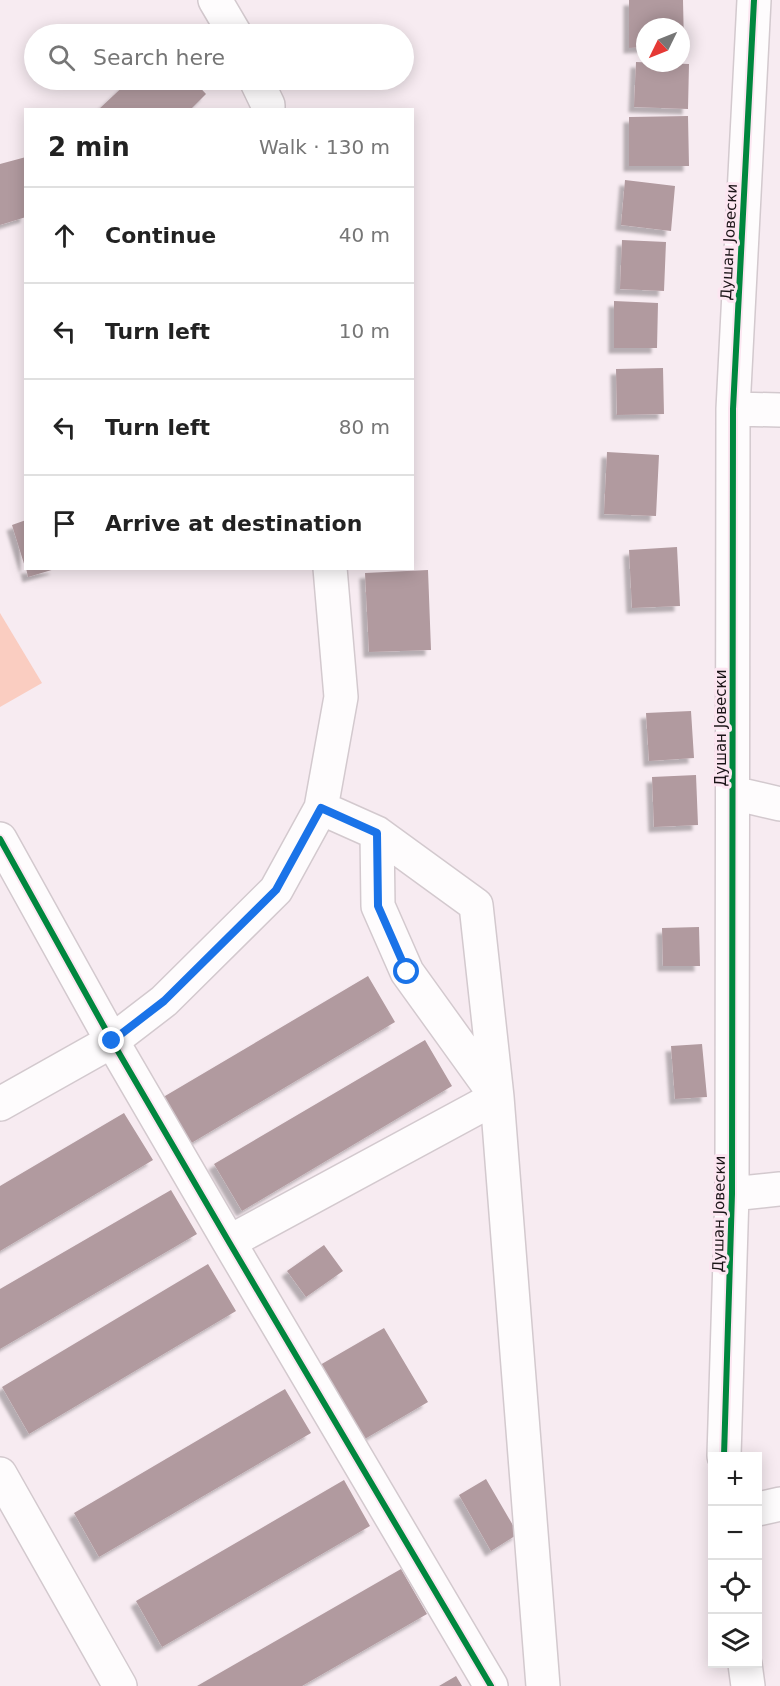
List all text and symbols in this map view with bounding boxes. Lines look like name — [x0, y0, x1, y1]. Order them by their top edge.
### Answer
north arrow — [636, 18, 690, 72]
search box — [24, 24, 414, 90]
icon: search — [45, 41, 78, 74]
text: Search here — [93, 45, 225, 70]
text: 2 min — [48, 132, 130, 162]
text: Walk · 130 m — [259, 135, 390, 159]
street label: Душан Јовески — [717, 183, 741, 301]
icon: ahead — [48, 219, 81, 252]
text: Continue — [105, 223, 216, 248]
text: 40 m — [339, 223, 390, 247]
icon: left — [48, 315, 81, 348]
text: Turn left — [105, 319, 210, 344]
text: 10 m — [339, 319, 390, 343]
icon: left — [48, 411, 81, 444]
text: Turn left — [105, 415, 210, 440]
text: 80 m — [339, 415, 390, 439]
icon: arrive — [48, 507, 81, 540]
text: Arrive at destination — [105, 511, 362, 536]
street label: Душан Јовески — [712, 670, 730, 786]
route start — [393, 958, 419, 984]
route end — [98, 1027, 124, 1053]
street label: Душан Јовески — [709, 1155, 729, 1273]
map controls — [708, 1452, 762, 1668]
button: + — [708, 1452, 762, 1506]
button: − — [708, 1506, 762, 1560]
button: locate — [708, 1560, 762, 1614]
button: layers — [708, 1614, 762, 1668]

